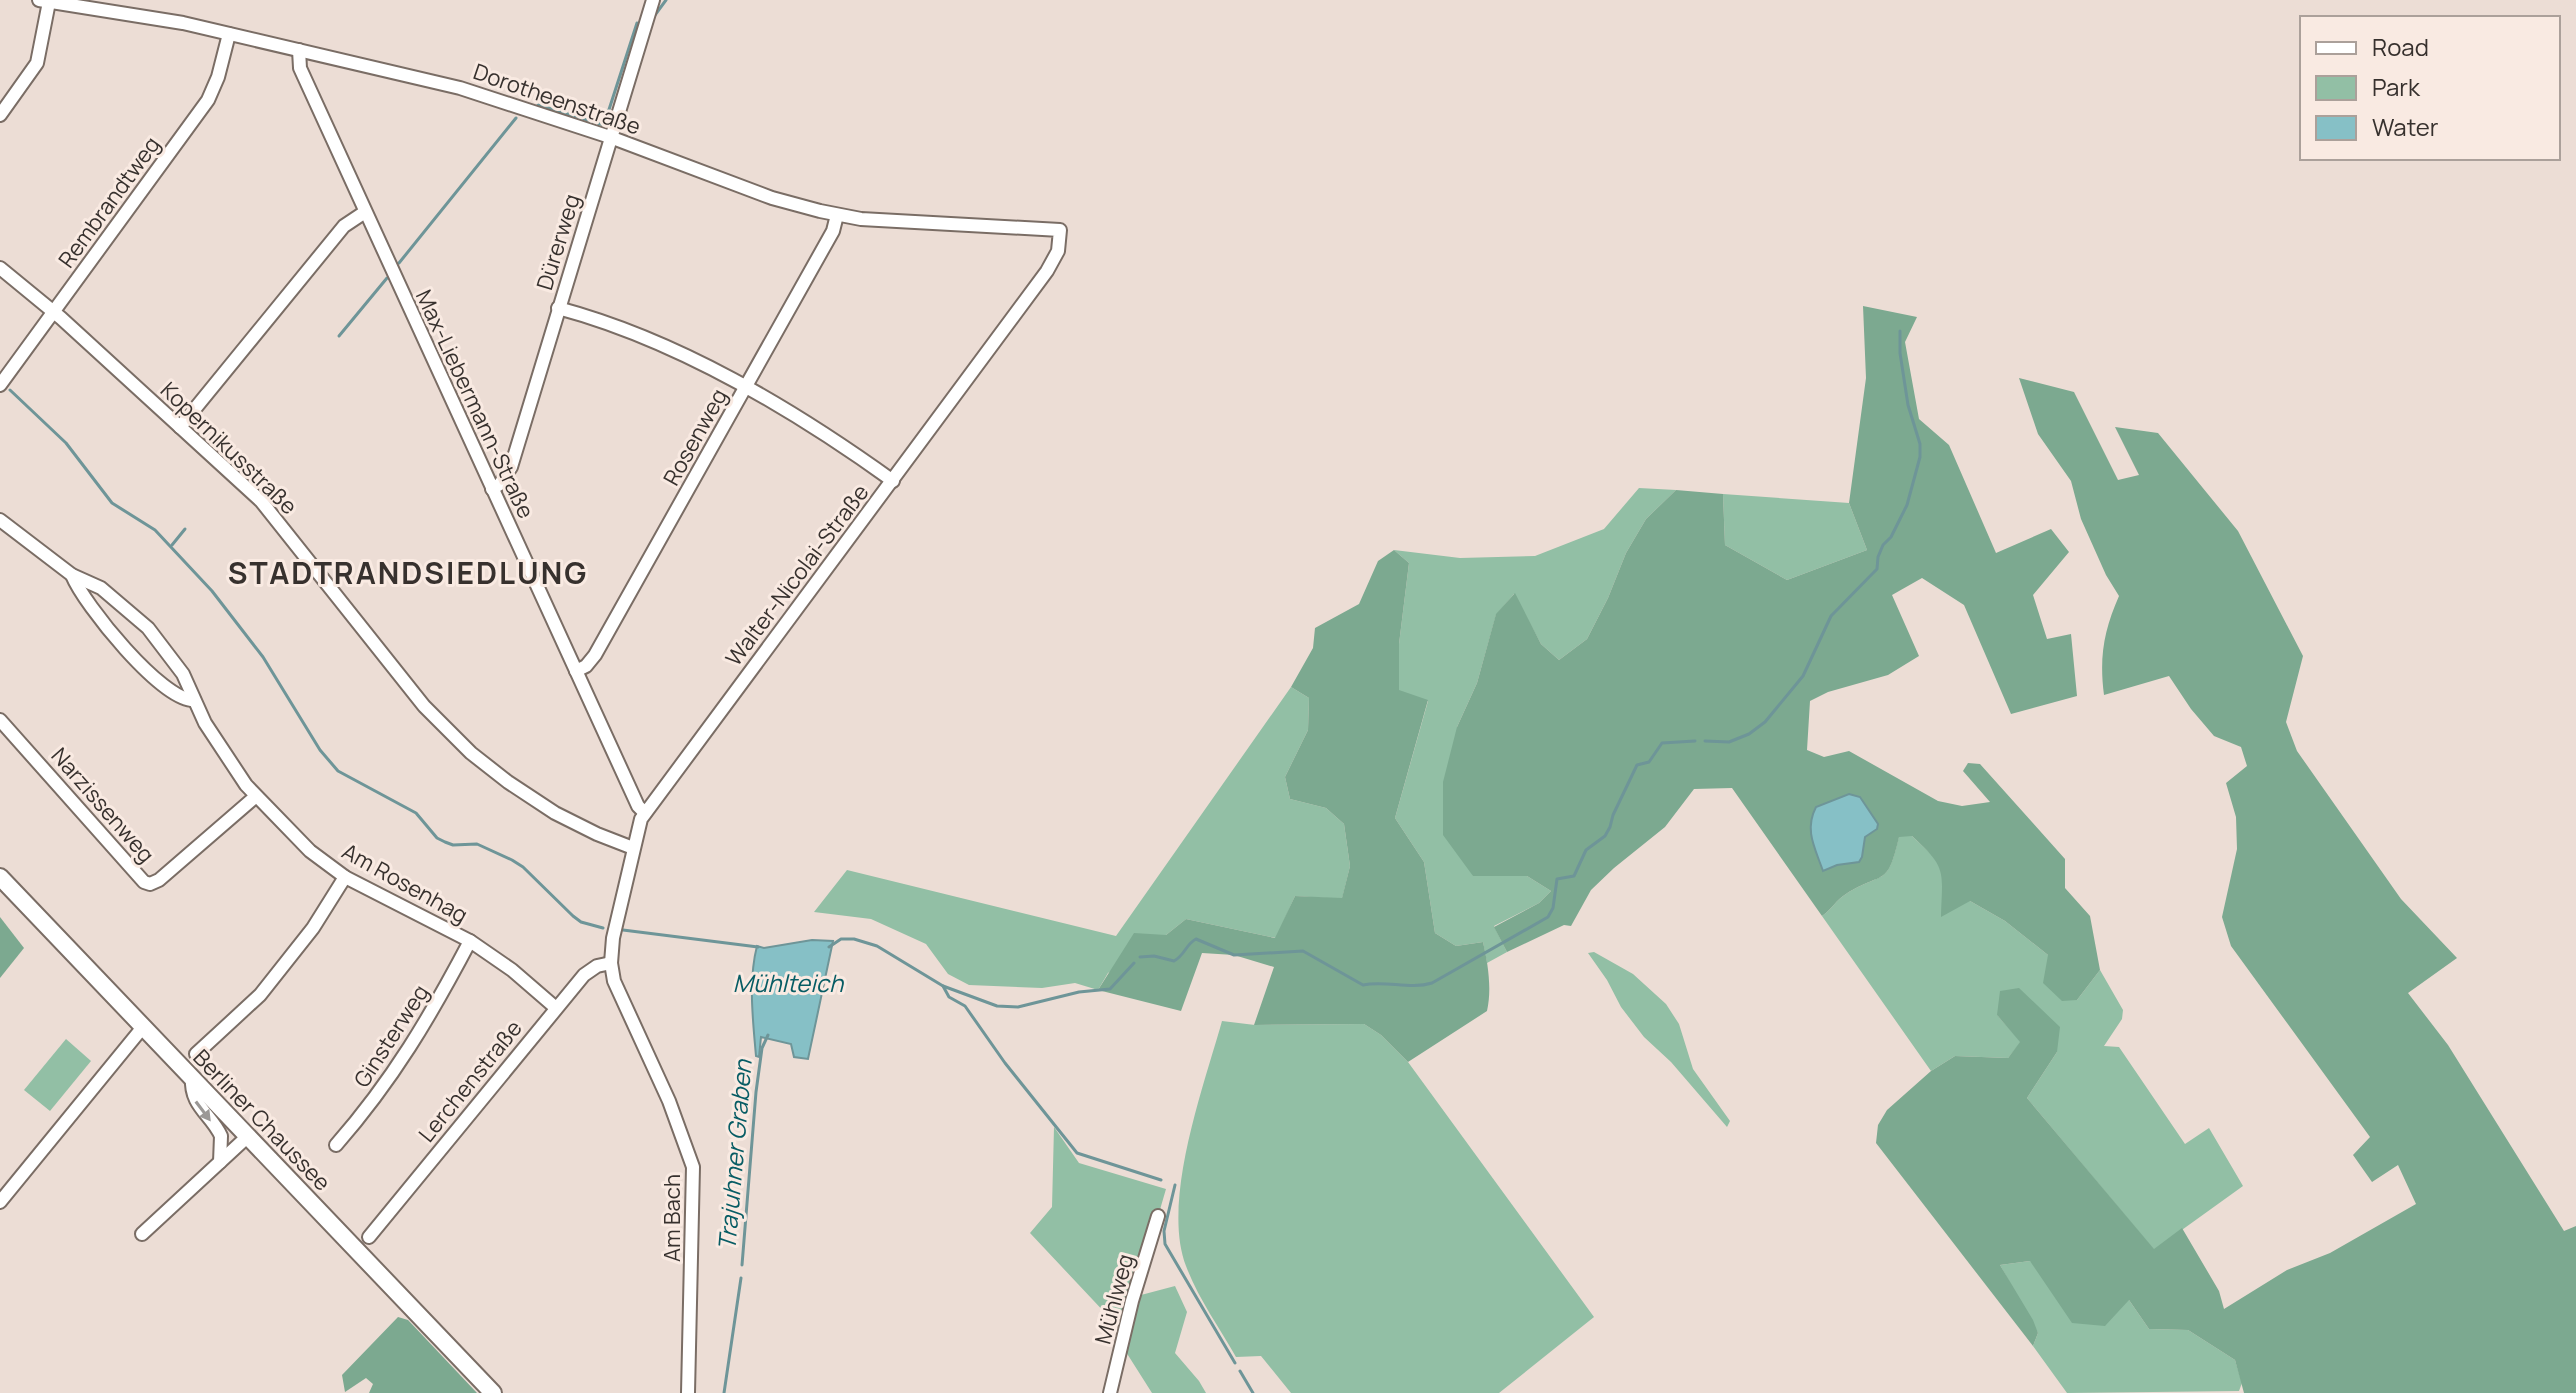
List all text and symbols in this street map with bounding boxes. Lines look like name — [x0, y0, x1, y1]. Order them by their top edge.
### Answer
legend — [2300, 16, 2560, 160]
text: Road — [2372, 30, 2429, 63]
street label: Dorotheenstraße — [469, 56, 645, 142]
text: Park — [2372, 70, 2421, 103]
text: Water — [2372, 110, 2439, 143]
street label: Rembrandtweg — [51, 130, 167, 274]
street label: Dürerweg — [529, 190, 587, 294]
street label: Max-Liebermann-Straße — [409, 285, 541, 523]
street label: Kopernikusstraße — [154, 375, 304, 521]
street label: Rosenweg — [656, 383, 734, 491]
street label: Walter-Nicolai-Straße — [719, 478, 875, 672]
district label: STADTRANDSIEDLUNG — [228, 552, 588, 593]
street label: Narzissenweg — [45, 741, 161, 869]
street label: Am Rosenhag — [337, 836, 473, 930]
water label: Mühlteich — [733, 966, 844, 999]
street label: Ginsterweg — [347, 979, 435, 1093]
street label: Lerchenstraße — [412, 1014, 529, 1148]
street label: Berliner Chaussee — [187, 1043, 337, 1197]
water label: Trajuhner Graben — [709, 1058, 759, 1252]
one-way arrow — [195, 1101, 211, 1121]
street label: Am Bach — [657, 1174, 687, 1262]
street label: Mühlweg — [1088, 1251, 1140, 1347]

